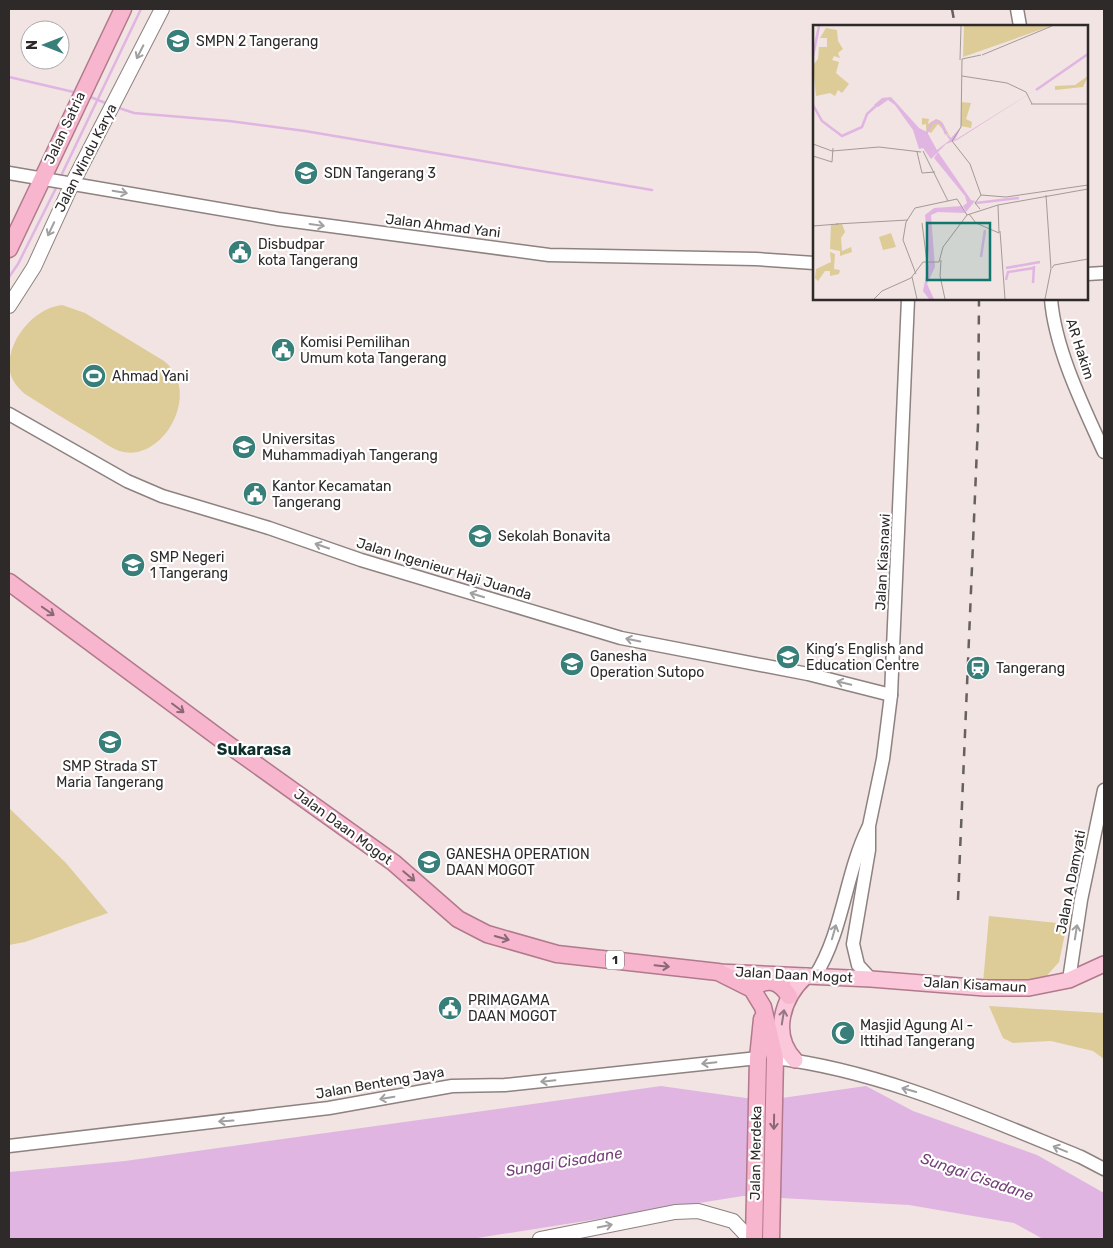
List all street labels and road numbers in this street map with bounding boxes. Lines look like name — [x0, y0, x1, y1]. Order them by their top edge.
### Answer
street label: Jalan Satria — [41, 89, 89, 167]
street label: Jalan Windu Karya — [51, 101, 121, 215]
street label: Jalan Ahmad Yani — [384, 210, 502, 242]
street label: AR Hakim — [1062, 317, 1098, 381]
street label: Jalan Kiasnawi — [872, 513, 894, 611]
street label: Jalan Ingenieur Haji Juanda — [354, 534, 534, 604]
street label: Jalan Daan Mogot — [290, 786, 396, 869]
street label: Jalan A Damyati — [1053, 829, 1089, 935]
road number: 1 — [606, 950, 624, 970]
street label: Jalan Daan Mogot — [735, 963, 854, 987]
street label: Jalan Kisamaun — [923, 974, 1027, 996]
street label: Jalan Benteng Jaya — [314, 1063, 446, 1103]
street label: Jalan Merdeka — [747, 1106, 765, 1200]

